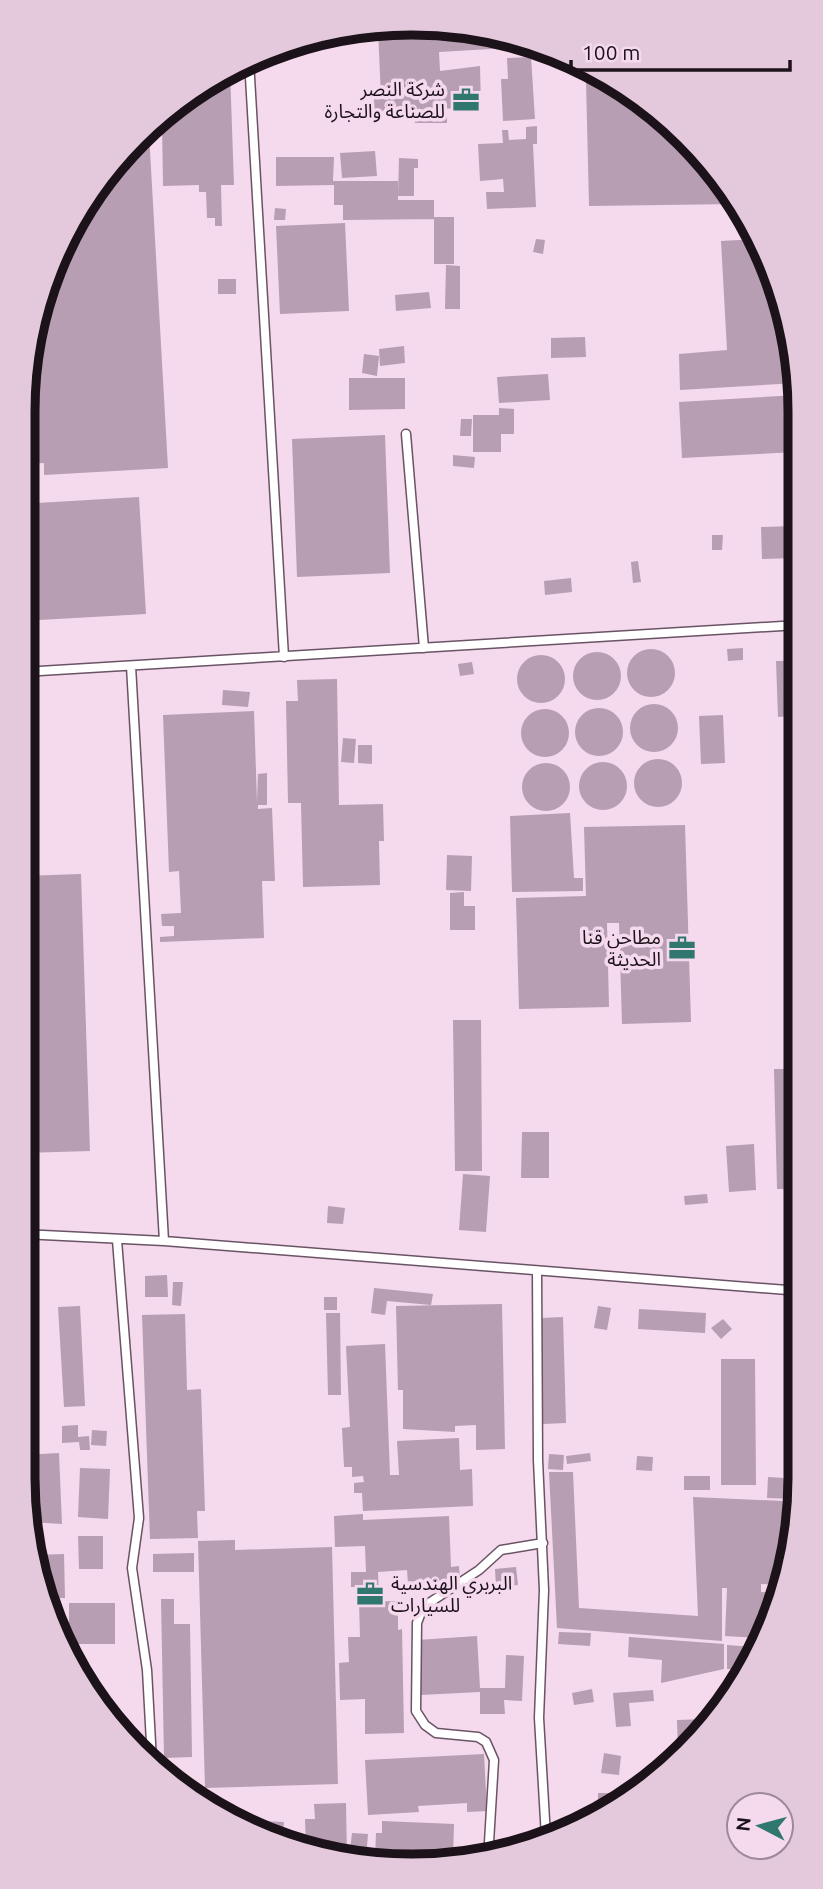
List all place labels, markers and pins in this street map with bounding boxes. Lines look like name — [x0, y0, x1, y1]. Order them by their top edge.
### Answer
place label: شركة النصر للصناعة والتجارة — [325, 78, 445, 123]
office icon: شركة النصر للصناعة والتجارة — [451, 85, 481, 115]
place label: مطاحن قنا الحديثة — [582, 926, 661, 970]
office icon: مطاحن قنا الحديثة — [667, 933, 697, 963]
place label: البربري الهندسية للسيارات — [391, 1572, 512, 1617]
office icon: البربري الهندسية للسيارات — [355, 1579, 385, 1609]

